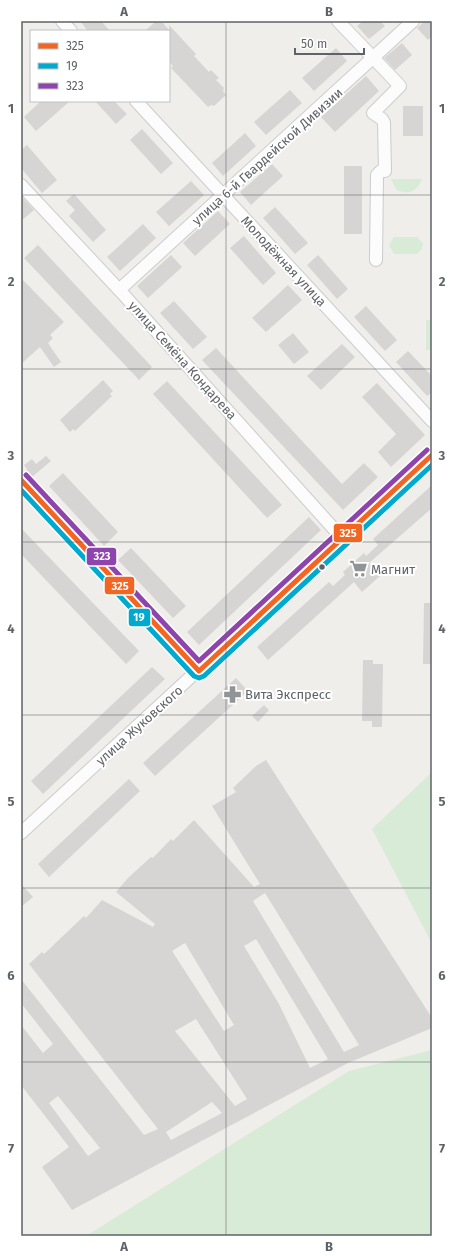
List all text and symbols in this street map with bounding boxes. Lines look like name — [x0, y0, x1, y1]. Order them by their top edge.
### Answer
text: A — [119, 4, 128, 19]
text: B — [325, 4, 333, 19]
legend — [30, 30, 170, 102]
scale bar — [295, 30, 364, 56]
text: 50 m — [301, 37, 327, 51]
text: 325 — [66, 39, 84, 53]
text: 19 — [66, 59, 78, 73]
text: 323 — [66, 79, 84, 93]
street label: улица 6-й Гвардейской Дивизии — [189, 85, 346, 228]
text: 1 — [8, 101, 14, 116]
text: 1 — [439, 101, 445, 116]
street label: Молодёжная улица — [238, 213, 329, 309]
text: 2 — [8, 274, 15, 289]
text: 2 — [439, 274, 446, 289]
street label: улица Семёна Кондарева — [126, 298, 240, 423]
text: 3 — [7, 448, 15, 463]
text: 3 — [438, 448, 446, 463]
line badge: 325 — [333, 523, 363, 543]
text: 325 — [338, 527, 357, 540]
line badge: 323 — [86, 547, 117, 566]
text: 323 — [93, 550, 111, 563]
supermarket icon: Магнит — [348, 559, 368, 579]
unlabelled marker — [317, 562, 327, 572]
place label: Магнит — [371, 562, 415, 577]
line badge: 325 — [104, 576, 135, 595]
text: 325 — [110, 580, 129, 593]
line badge: 19 — [128, 608, 151, 627]
text: 19 — [133, 611, 145, 624]
text: 4 — [7, 621, 15, 636]
text: 4 — [438, 621, 446, 636]
street label: улица Жуковского — [93, 683, 186, 768]
pharmacy icon: Вита Экспресс — [222, 684, 242, 704]
place label: Вита Экспресс — [245, 687, 331, 702]
text: 5 — [8, 794, 15, 809]
text: 5 — [439, 794, 446, 809]
text: 6 — [7, 968, 15, 983]
text: 6 — [438, 968, 446, 983]
text: 7 — [8, 1141, 14, 1156]
text: 7 — [439, 1141, 445, 1156]
text: A — [119, 1239, 128, 1254]
text: B — [325, 1239, 333, 1254]

